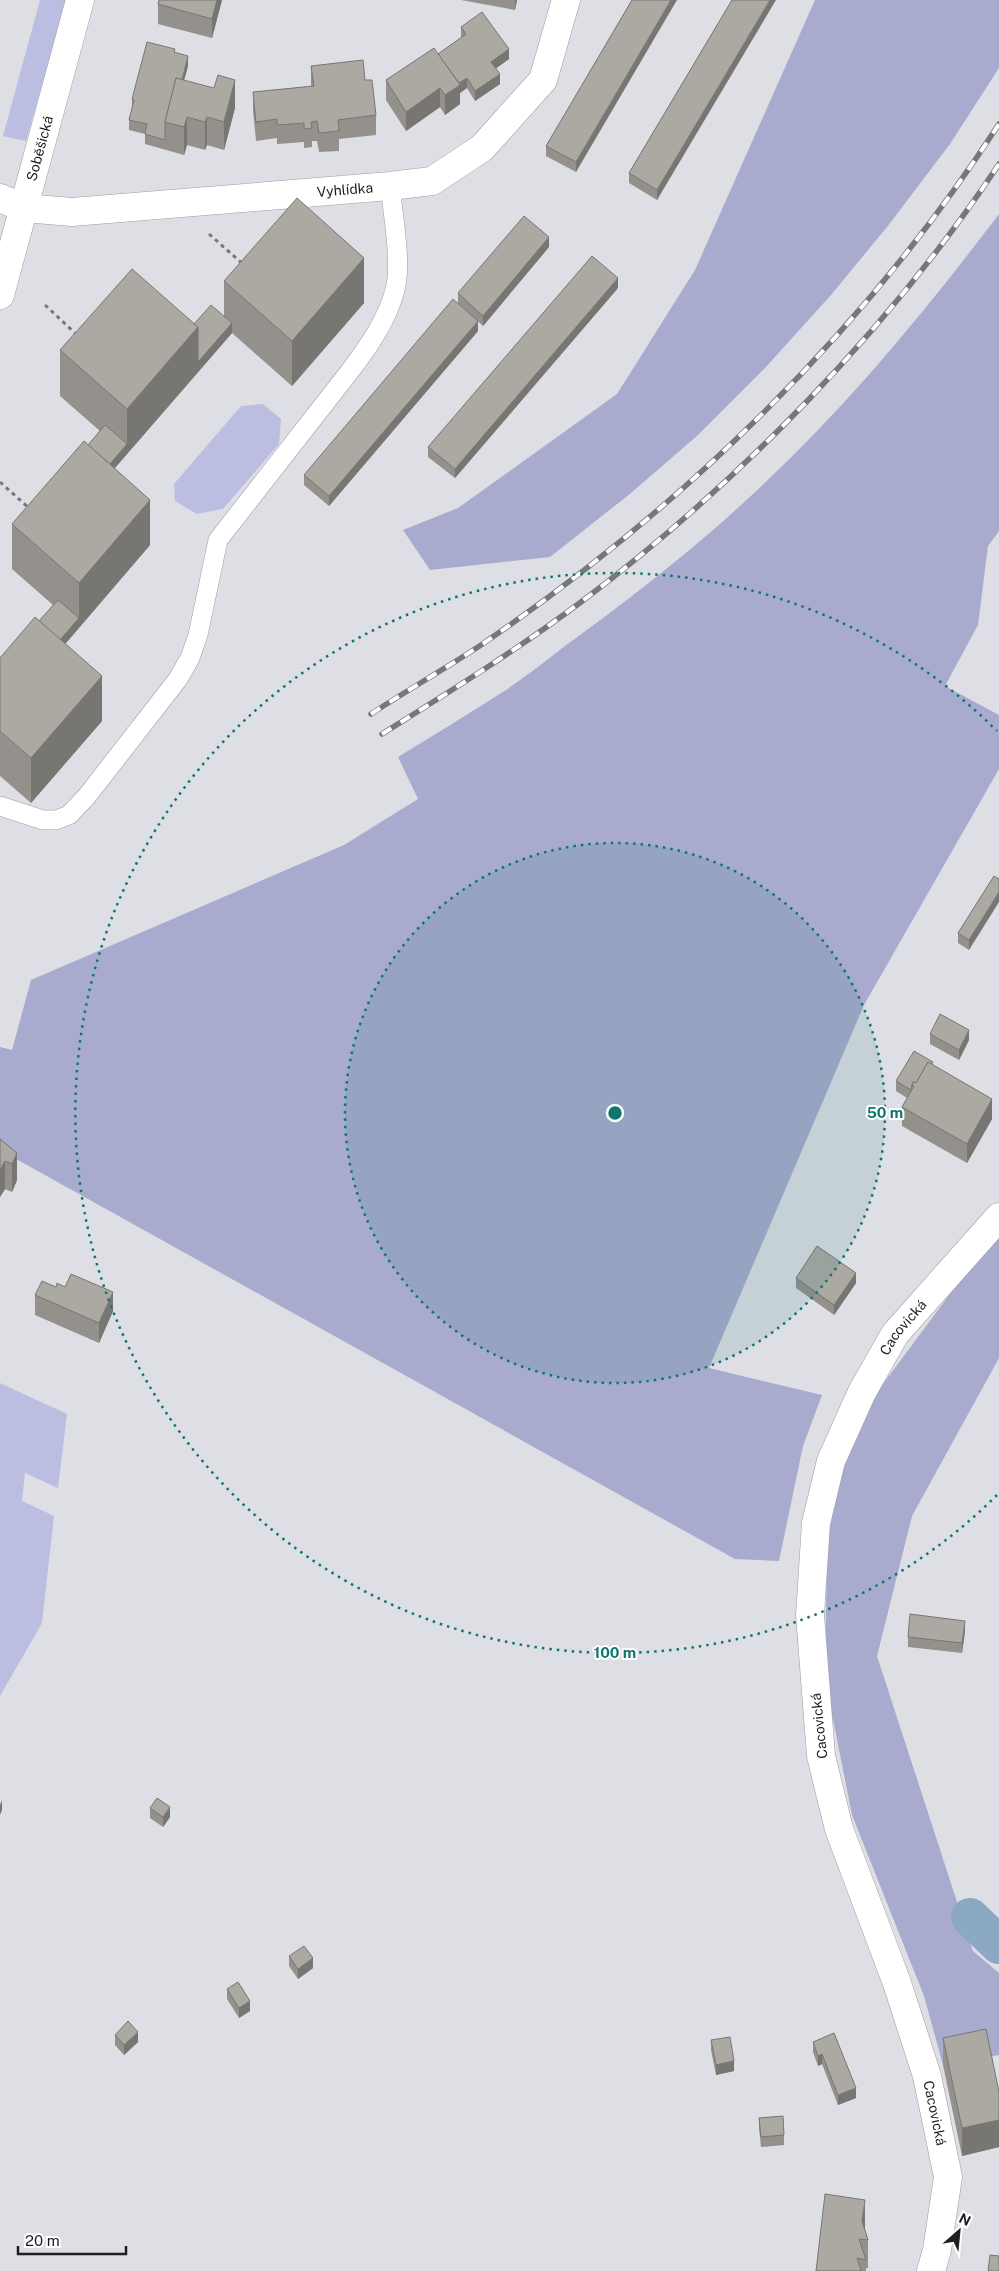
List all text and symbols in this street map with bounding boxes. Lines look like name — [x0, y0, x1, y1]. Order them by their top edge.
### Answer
street label: Soběšická — [23, 114, 56, 183]
street label: Vyhlídka — [316, 179, 374, 200]
centre of rings — [606, 1104, 624, 1122]
text: 50 m — [867, 1104, 903, 1121]
street label: Cacovická — [877, 1297, 930, 1358]
text: 100 m — [594, 1644, 636, 1661]
street label: Cacovická — [808, 1692, 830, 1760]
street label: Cacovická — [920, 2079, 950, 2147]
north arrow — [934, 2206, 984, 2256]
text: N — [956, 2210, 973, 2229]
scale bar — [18, 2224, 125, 2256]
text: 20 m — [25, 2232, 60, 2249]

